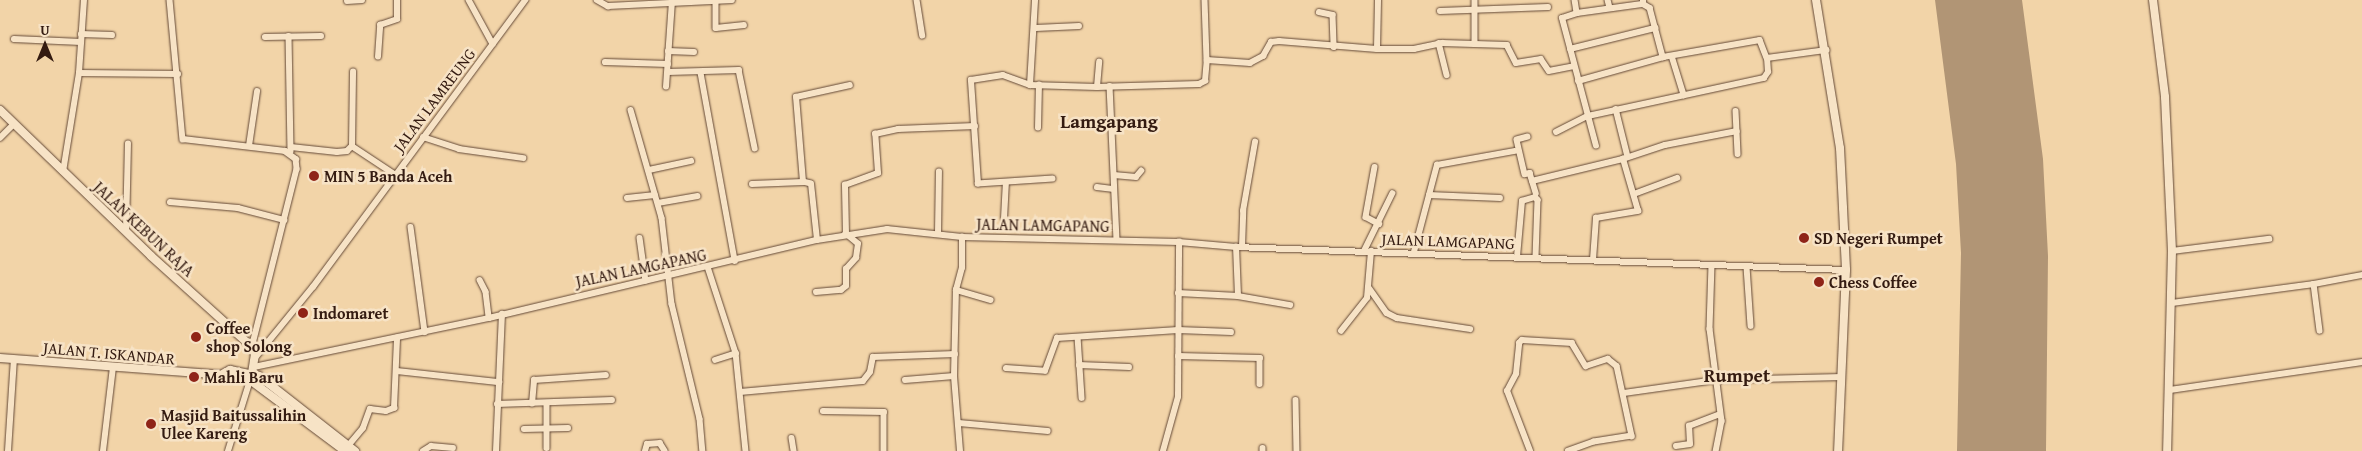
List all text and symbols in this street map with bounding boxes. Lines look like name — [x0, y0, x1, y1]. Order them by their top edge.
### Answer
north arrow — [20, 20, 70, 70]
text: U — [40, 20, 50, 40]
street label: JALAN LAMREUNG — [389, 44, 479, 156]
district label: Lamgapang — [1060, 111, 1158, 133]
place label: MIN 5 Banda Aceh — [324, 166, 453, 186]
marker: MIN 5 Banda Aceh — [308, 170, 320, 182]
street label: JALAN KEBUN RAJA — [90, 177, 198, 281]
street label: JALAN LAMGAPANG — [976, 214, 1110, 236]
place label: SD Negeri Rumpet — [1814, 228, 1943, 248]
street label: JALAN LAMGAPANG — [1381, 229, 1515, 253]
marker: SD Negeri Rumpet — [1798, 232, 1810, 244]
street label: JALAN LAMGAPANG — [574, 245, 708, 291]
place label: Chess Coffee — [1829, 272, 1917, 292]
marker: Chess Coffee — [1813, 276, 1825, 288]
place label: Indomaret — [313, 303, 388, 323]
marker: Indomaret — [297, 307, 309, 319]
place label: Coffee shop Solong — [206, 318, 292, 356]
marker: Coffee shop Solong — [190, 331, 202, 343]
street label: JALAN T. ISKANDAR — [42, 338, 176, 368]
district label: Rumpet — [1704, 365, 1770, 387]
place label: Mahli Baru — [204, 367, 283, 387]
marker: Mahli Baru — [188, 371, 200, 383]
place label: Masjid Baitussalihin Ulee Kareng — [161, 405, 306, 443]
marker: Masjid Baitussalihin Ulee Kareng — [145, 418, 157, 430]

